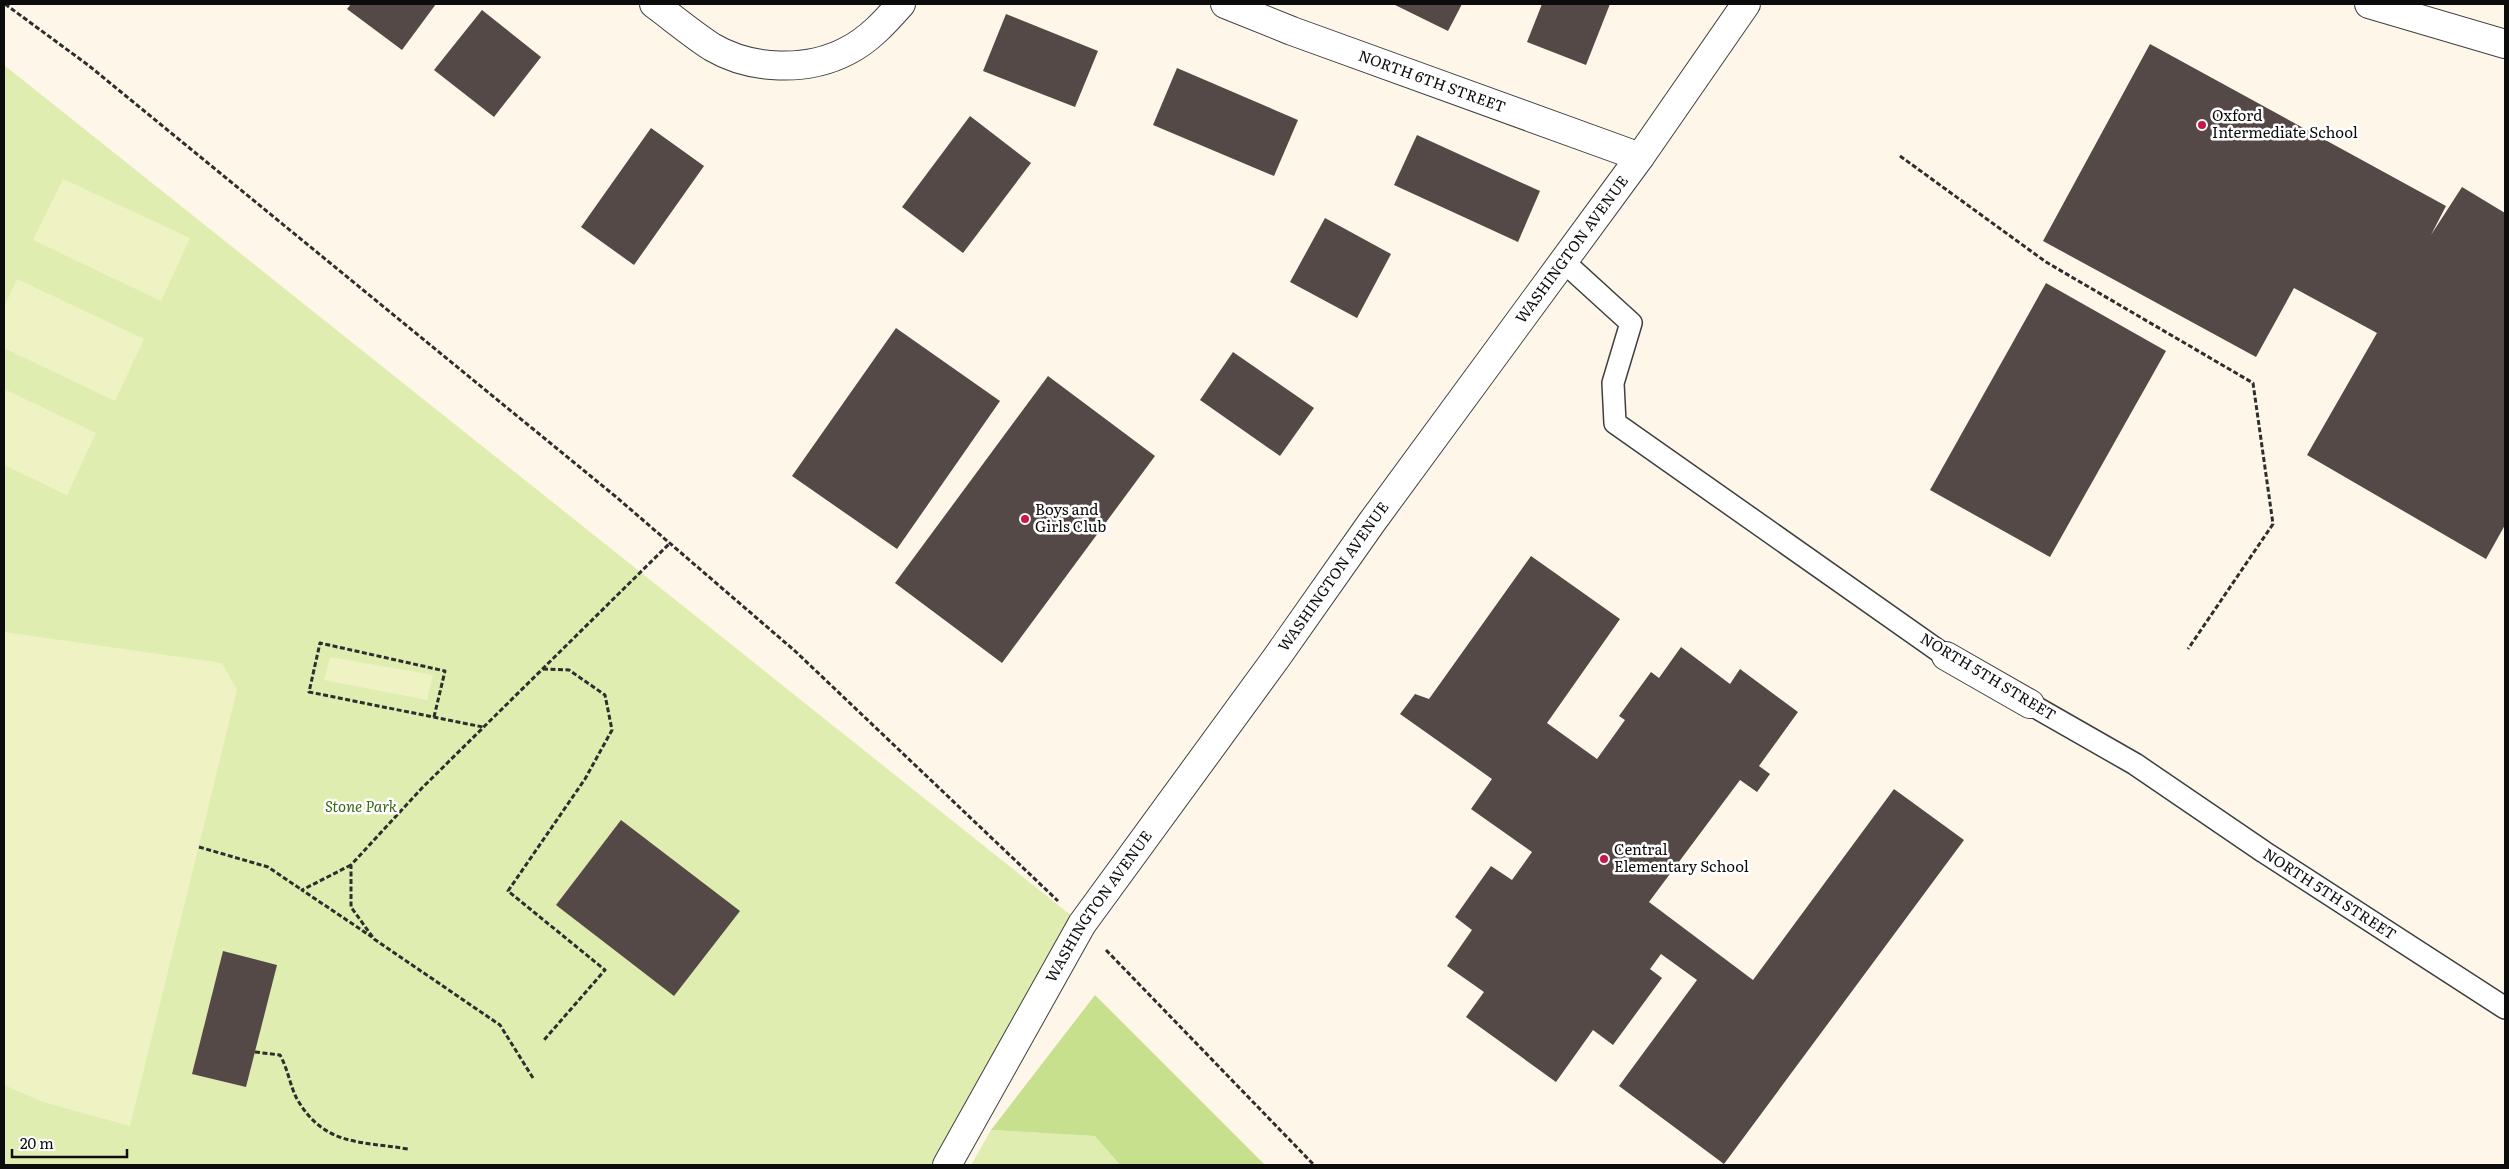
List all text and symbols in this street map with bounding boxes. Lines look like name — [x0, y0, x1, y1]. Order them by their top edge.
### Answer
street label: NORTH 6TH STREET — [1355, 43, 1509, 117]
place label: Oxford Intermediate School — [2212, 103, 2358, 143]
marker: Oxford Intermediate School — [2196, 119, 2208, 131]
street label: WASHINGTON AVENUE — [1509, 170, 1633, 327]
street label: WASHINGTON AVENUE — [1271, 496, 1393, 656]
place label: Boys and Girls Club — [1035, 497, 1106, 537]
marker: Boys and Girls Club — [1019, 513, 1031, 525]
street label: NORTH 5TH STREET — [1917, 626, 2061, 725]
park label: Stone Park — [325, 794, 398, 817]
street label: WASHINGTON AVENUE — [1039, 825, 1157, 986]
place label: Central Elementary School — [1614, 837, 1749, 877]
street label: NORTH 5TH STREET — [2259, 841, 2401, 945]
marker: Central Elementary School — [1598, 853, 1610, 865]
scale bar — [12, 1126, 128, 1158]
text: 20 m — [20, 1131, 54, 1154]

